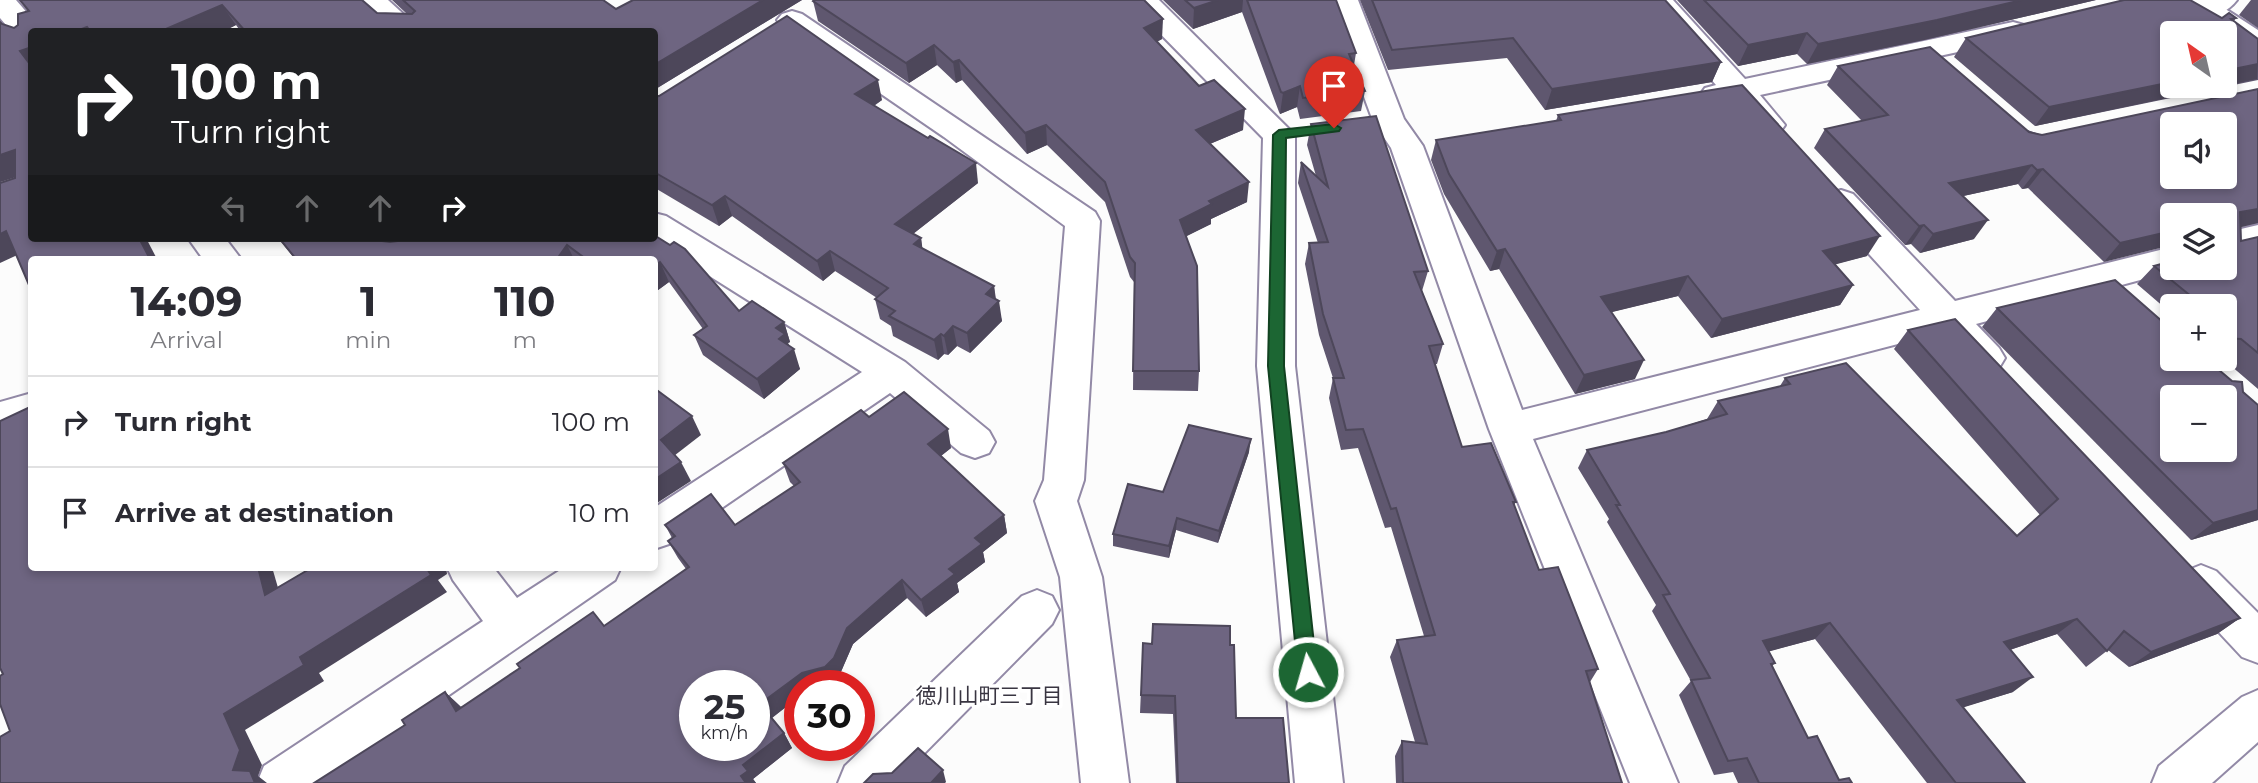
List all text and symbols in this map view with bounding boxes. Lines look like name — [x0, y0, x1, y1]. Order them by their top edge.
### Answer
north arrow — [2160, 21, 2236, 98]
map controls — [2160, 21, 2237, 462]
text: 100 m — [171, 52, 322, 111]
icon: right — [56, 56, 147, 147]
pin — [1304, 56, 1364, 128]
icon: arrive — [1315, 67, 1353, 105]
text: Turn right — [171, 112, 331, 151]
button: sound — [2160, 112, 2237, 189]
icon: left — [215, 189, 253, 227]
icon: ahead — [288, 189, 326, 227]
icon: ahead — [361, 189, 399, 227]
icon: right — [434, 189, 472, 227]
button: layers — [2160, 203, 2237, 280]
text: 14:09 — [131, 275, 243, 327]
text: 1 — [360, 275, 377, 327]
text: 110 — [494, 275, 555, 327]
button: + — [2160, 294, 2237, 371]
text: Arrival — [150, 326, 223, 354]
text: min — [345, 326, 391, 354]
text: m — [512, 326, 537, 354]
button: − — [2160, 385, 2237, 462]
icon: right — [56, 403, 94, 441]
text: Turn right — [115, 406, 251, 438]
text: 100 m — [552, 406, 630, 438]
icon: arrive — [56, 494, 94, 532]
text: Arrive at destination — [115, 497, 394, 529]
text: 10 m — [569, 497, 630, 529]
position arrow — [1271, 635, 1345, 709]
speed limit sign: 30 — [784, 670, 875, 761]
district label: 徳川山町三丁目 — [916, 683, 1063, 708]
text: 25 — [704, 685, 745, 728]
text: km/h — [700, 722, 749, 744]

